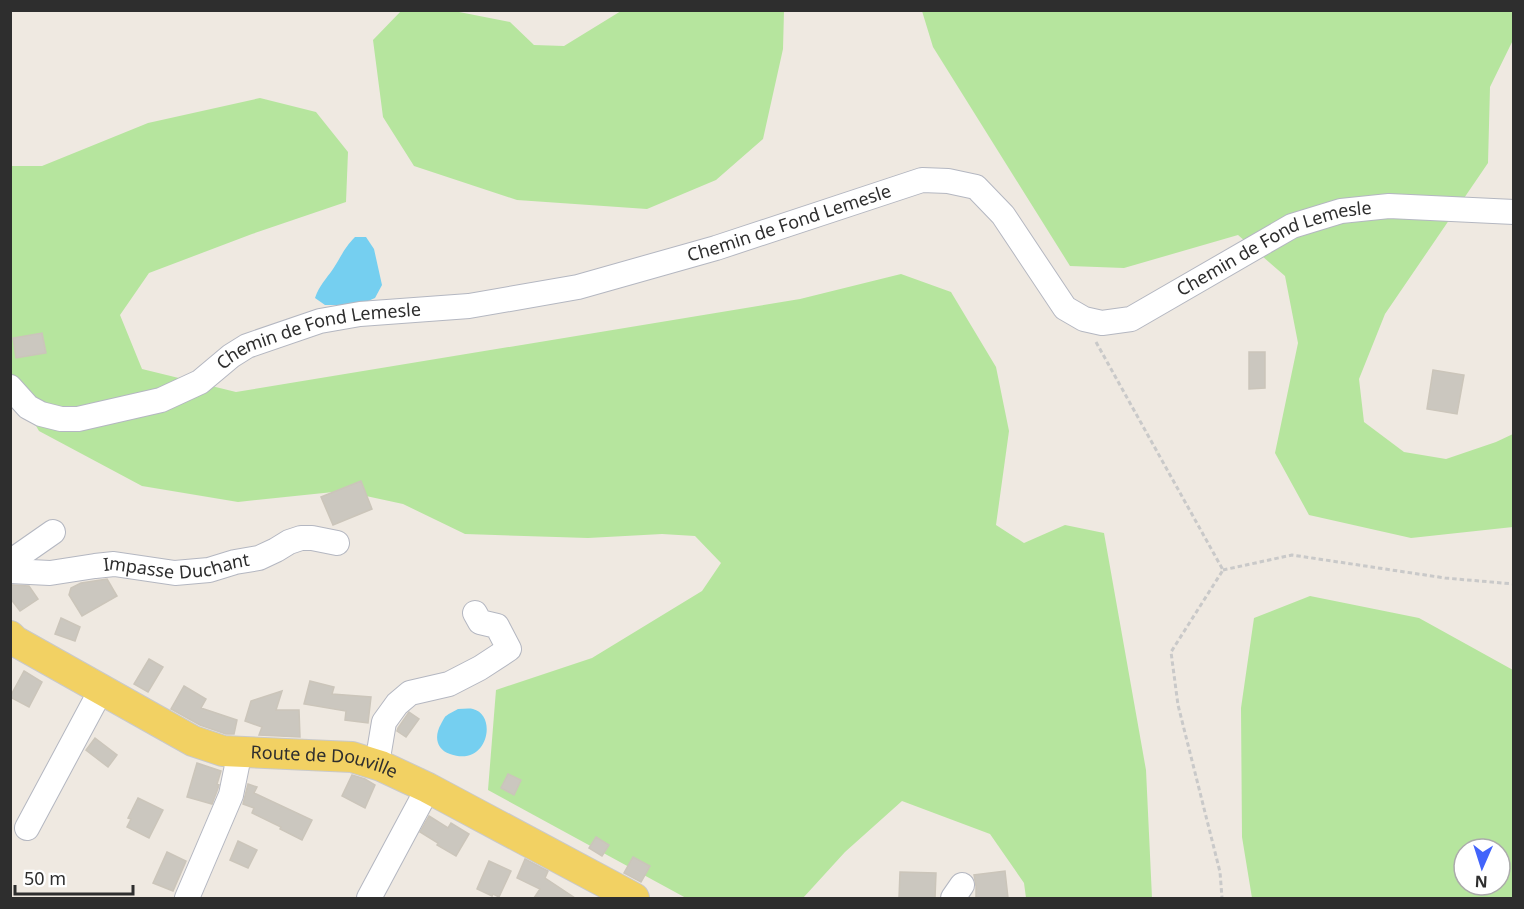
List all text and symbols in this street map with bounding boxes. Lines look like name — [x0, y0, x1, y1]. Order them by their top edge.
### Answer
street label: Chemin de Fond Lemesle — [684, 178, 894, 267]
street label: Chemin de Fond Lemesle — [1172, 195, 1373, 301]
street label: Chemin de Fond Lemesle — [211, 297, 422, 374]
street label: Impasse Duchant — [102, 547, 251, 584]
street label: Route de Douville — [250, 739, 402, 783]
north arrow — [1452, 837, 1512, 897]
scale bar — [15, 858, 134, 896]
text: 50 m — [24, 866, 66, 890]
text: N — [1474, 871, 1488, 893]

